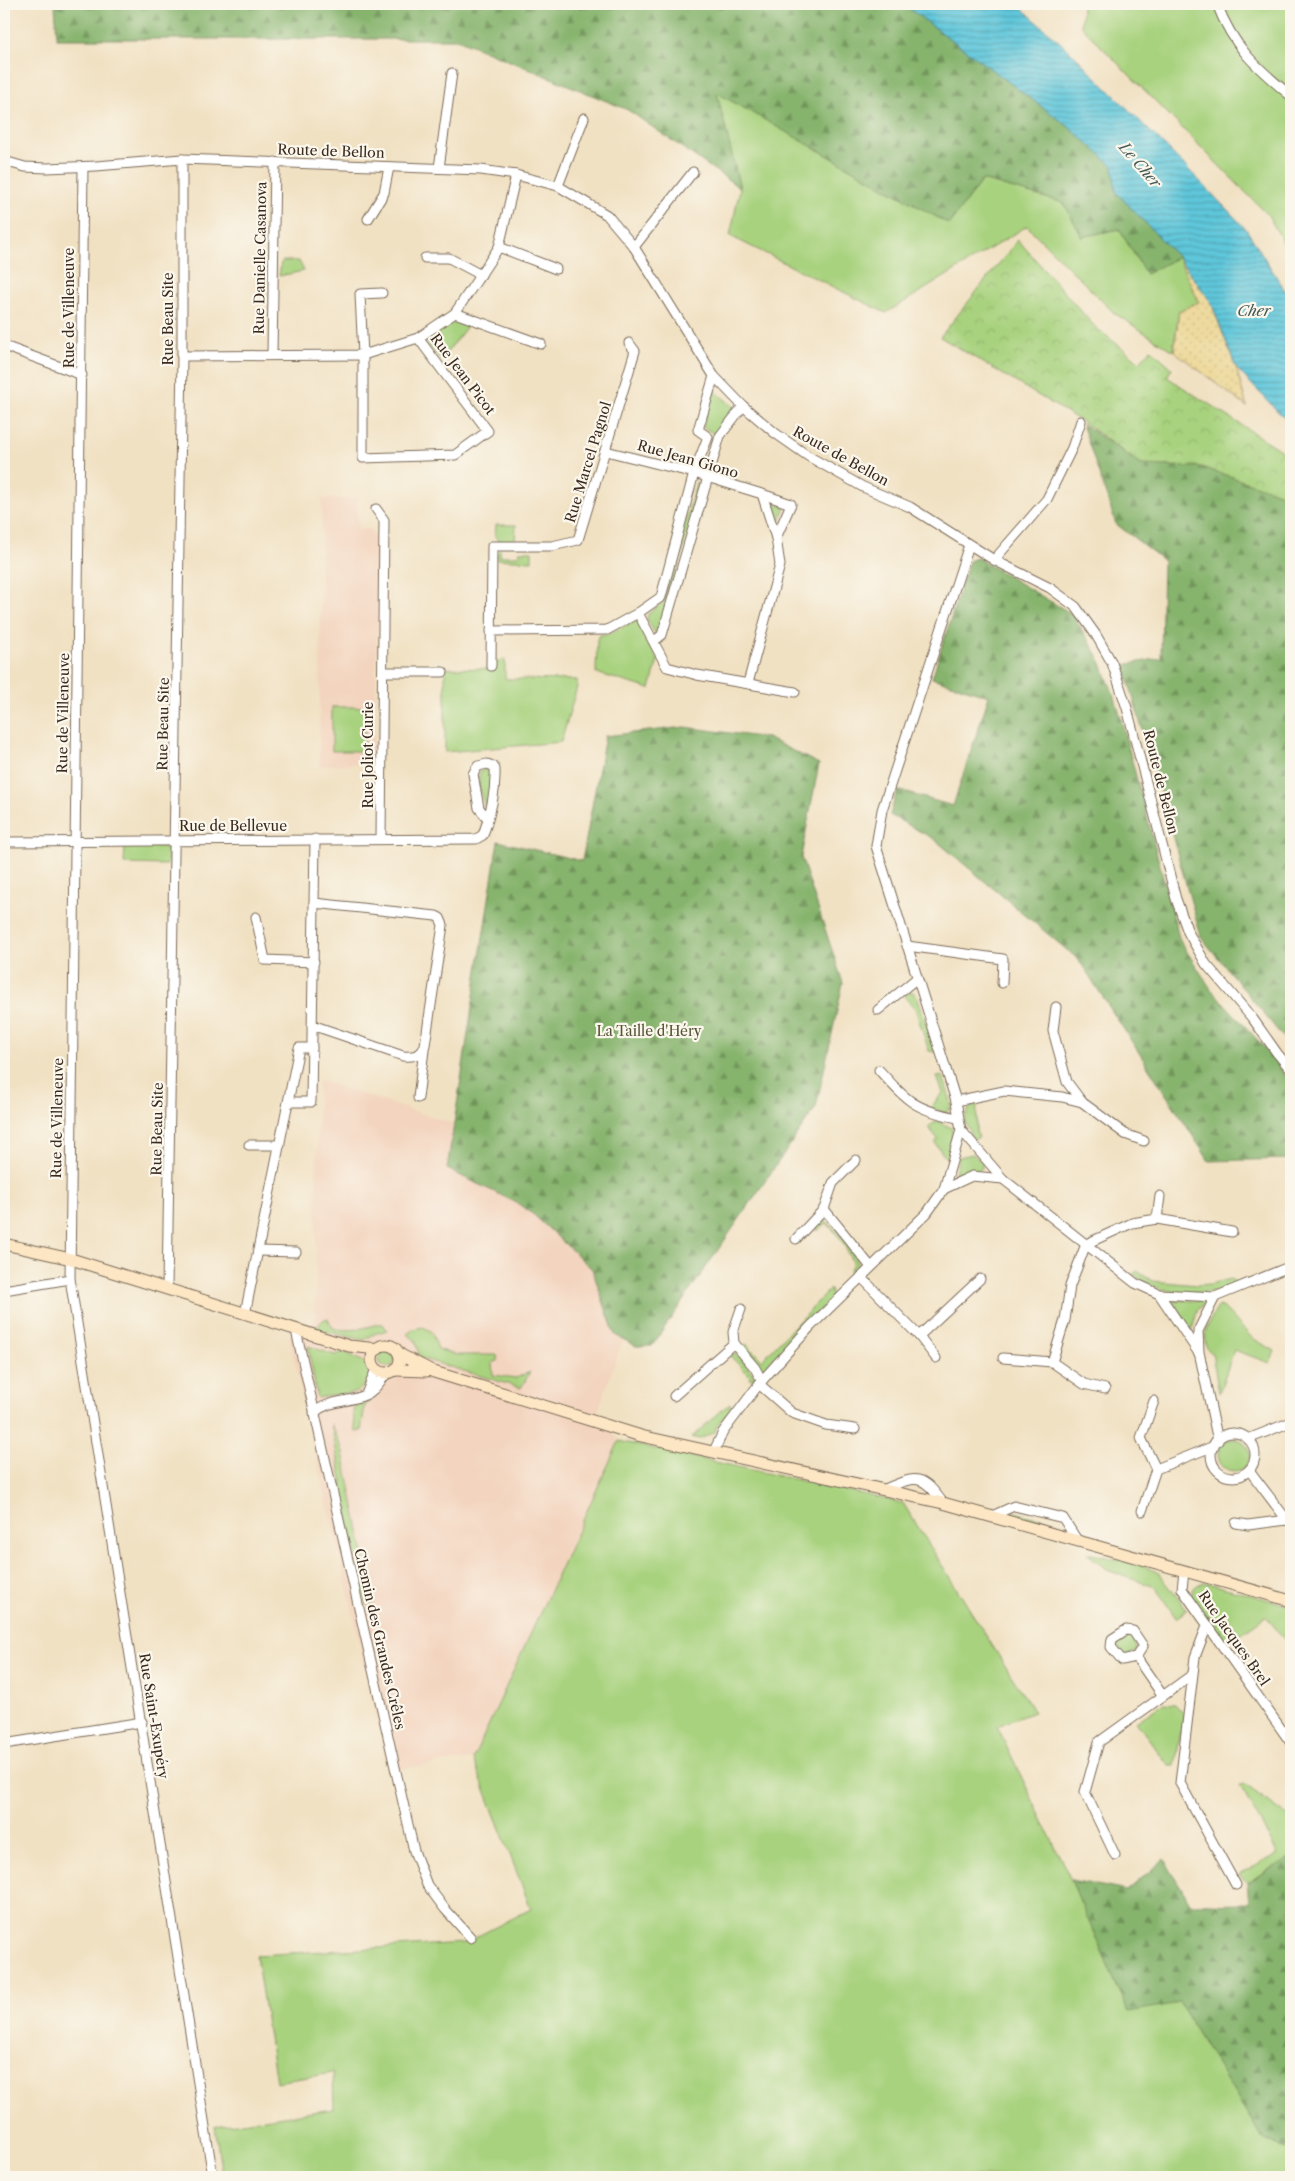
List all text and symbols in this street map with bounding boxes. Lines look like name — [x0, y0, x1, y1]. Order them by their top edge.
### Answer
water label: Le Cher — [1115, 137, 1166, 192]
street label: Route de Bellon — [277, 140, 385, 162]
street label: Rue Danielle Casanova — [250, 181, 270, 335]
street label: Rue de Villeneuve — [60, 248, 78, 368]
street label: Rue Beau Site — [159, 272, 177, 366]
water label: Cher — [1237, 301, 1272, 320]
street label: Rue Jean Picot — [427, 330, 500, 418]
street label: Rue Marcel Pagnol — [561, 399, 615, 525]
street label: Route de Bellon — [790, 422, 892, 490]
street label: Rue Jean Giono — [635, 436, 741, 482]
street label: Rue de Villeneuve — [53, 652, 73, 773]
street label: Rue Beau Site — [153, 677, 173, 771]
street label: Rue Joliot Curie — [359, 701, 377, 808]
street label: Route de Bellon — [1139, 728, 1183, 836]
street label: Rue de Bellevue — [179, 817, 287, 835]
park label: La Taille d'Héry — [596, 1022, 702, 1040]
street label: Rue de Villeneuve — [47, 1057, 67, 1178]
street label: Rue Beau Site — [147, 1082, 167, 1176]
street label: Chemin des Grandes Crêles — [350, 1547, 410, 1731]
street label: Rue Jacques Brel — [1194, 1587, 1274, 1689]
street label: Rue Saint-Exupéry — [135, 1652, 173, 1780]

